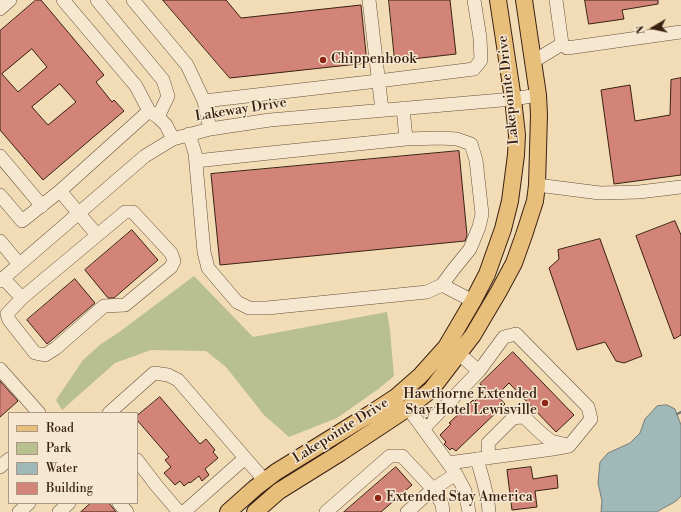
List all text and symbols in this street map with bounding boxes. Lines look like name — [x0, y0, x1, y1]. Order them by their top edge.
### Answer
north arrow — [633, 8, 673, 48]
text: N — [634, 24, 649, 35]
street label: Lakepointe Drive — [495, 34, 523, 146]
place label: Chippenhook — [331, 52, 417, 68]
marker: Chippenhook — [318, 55, 328, 65]
street label: Lakeway Drive — [194, 94, 288, 126]
place label: Hawthorne Extended Stay Hotel Lewisville — [403, 387, 537, 420]
street label: Lakepointe Drive — [290, 395, 392, 467]
marker: Hawthorne Extended Stay Hotel Lewisville — [540, 398, 550, 408]
legend — [8, 412, 138, 504]
text: Road — [46, 421, 74, 436]
text: Park — [46, 441, 71, 456]
text: Water — [46, 461, 78, 476]
text: Building — [46, 481, 93, 496]
place label: Extended Stay America — [386, 490, 533, 506]
marker: Extended Stay America — [373, 493, 383, 503]

